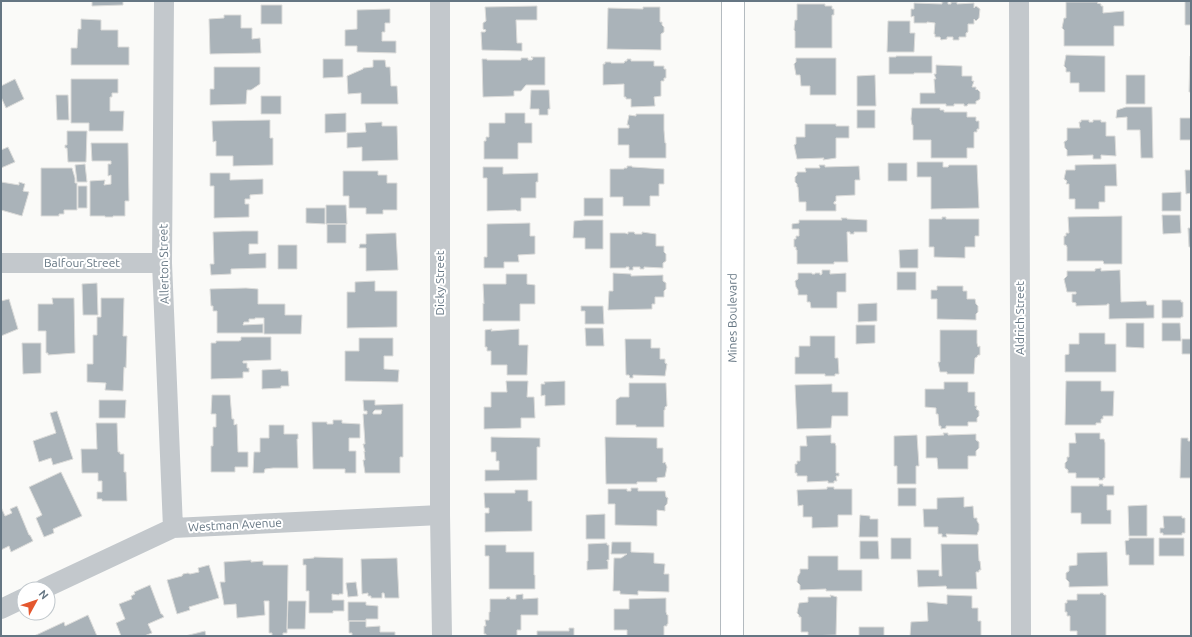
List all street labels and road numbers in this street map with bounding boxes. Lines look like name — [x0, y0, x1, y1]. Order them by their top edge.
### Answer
street label: Allerton Street — [156, 224, 171, 304]
street label: Dicky Street — [433, 250, 446, 316]
street label: Balfour Street — [44, 256, 120, 269]
street label: Mines Boulevard — [725, 273, 739, 363]
street label: Aldrich Street — [1013, 281, 1026, 355]
street label: Westman Avenue — [188, 516, 282, 533]

